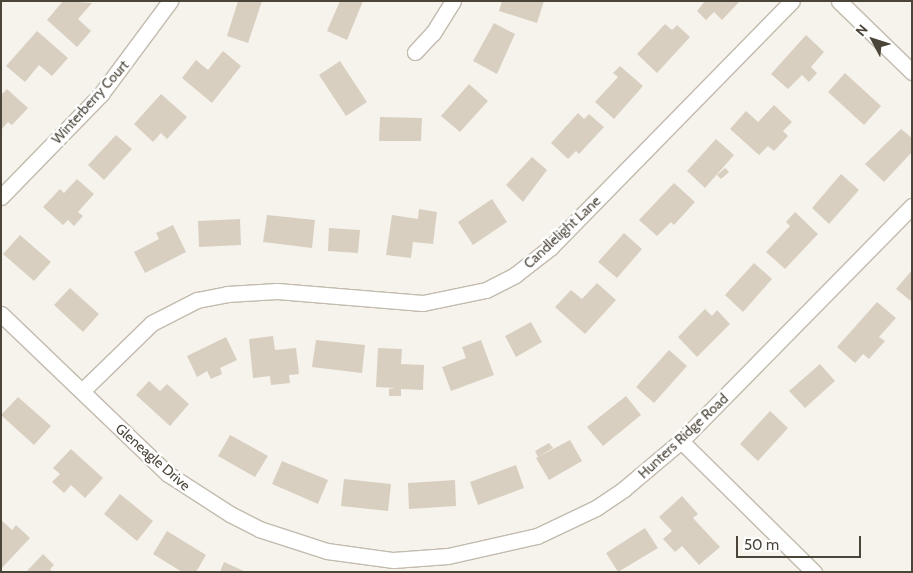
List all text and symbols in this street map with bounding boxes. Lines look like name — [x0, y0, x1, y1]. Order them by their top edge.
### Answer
north arrow — [848, 15, 898, 65]
text: N — [851, 21, 872, 40]
street label: Winterberry Court — [48, 57, 132, 147]
street label: Candlelight Lane — [520, 192, 604, 272]
street label: Hunters Ridge Road — [635, 390, 731, 482]
street label: Gleneagle Drive — [112, 420, 194, 494]
scale bar — [738, 526, 863, 558]
text: 50 m — [744, 536, 779, 554]

